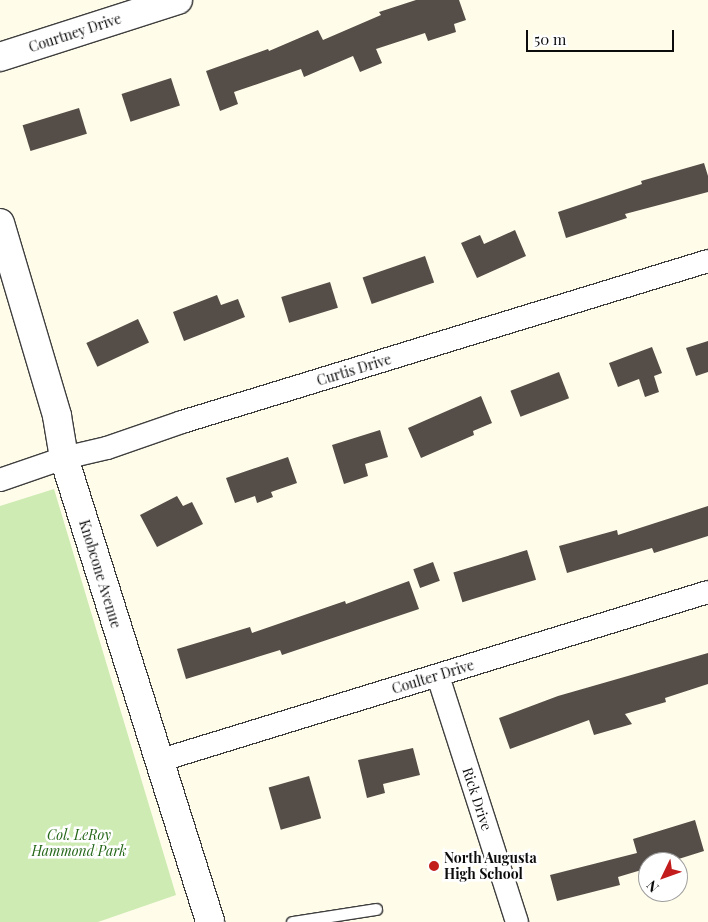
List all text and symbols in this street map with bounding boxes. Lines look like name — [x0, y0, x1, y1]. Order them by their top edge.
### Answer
street label: Courtney Drive — [26, 10, 124, 56]
scale bar — [528, 20, 676, 52]
text: 50 m — [534, 29, 566, 49]
street label: Curtis Drive — [315, 351, 393, 389]
street label: Knobcone Avenue — [75, 518, 125, 630]
street label: Coulter Drive — [390, 656, 476, 698]
street label: Rick Drive — [459, 765, 495, 833]
park label: Col. LeRoy Hammond Park — [32, 827, 126, 860]
place label: North Augusta High School — [444, 850, 537, 882]
north arrow — [638, 852, 688, 902]
marker: North Augusta High School — [428, 860, 440, 872]
text: N — [642, 877, 663, 897]

